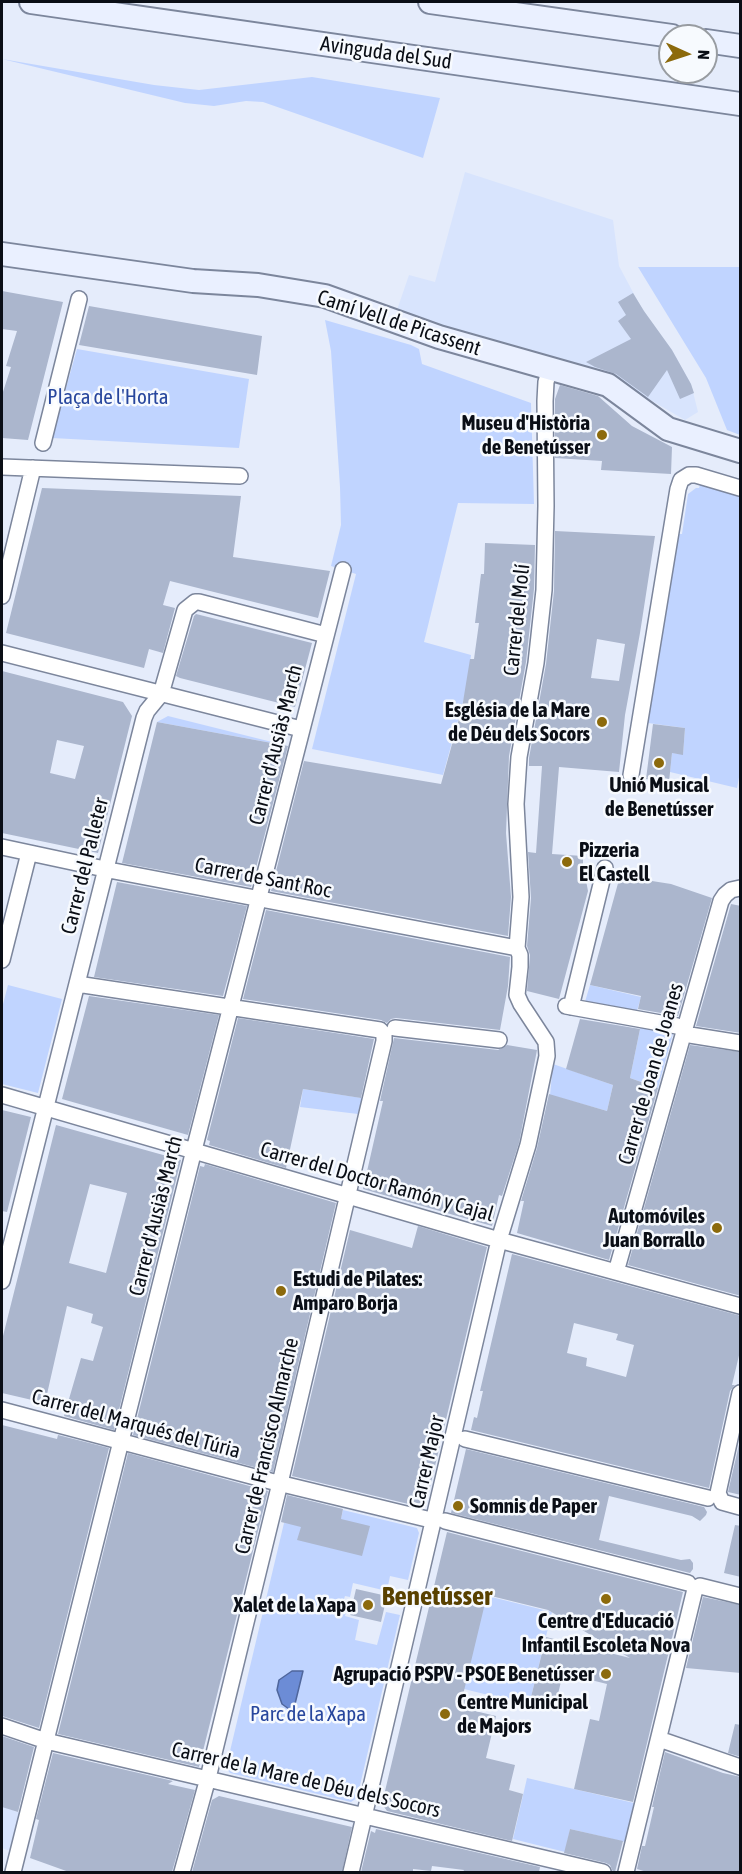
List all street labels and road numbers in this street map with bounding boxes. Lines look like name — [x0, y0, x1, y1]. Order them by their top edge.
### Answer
street label: Avinguda del Sud — [319, 31, 453, 75]
street label: Camí Vell de Picassent — [314, 285, 484, 361]
street label: Carrer del Molí — [499, 563, 535, 677]
street label: Carrer d'Ausiàs March — [244, 662, 308, 828]
street label: Carrer del Palleter — [56, 795, 114, 937]
street label: Carrer de Sant Roc — [193, 852, 333, 904]
street label: Carrer de Joan de Joanes — [613, 980, 689, 1168]
street label: Carrer d'Ausiàs March — [124, 1133, 188, 1299]
street label: Carrer del Doctor Ramón y Cajal — [257, 1137, 497, 1227]
street label: Carrer de Francisco Almarche — [230, 1335, 304, 1557]
street label: Carrer del Marqués del Túria — [29, 1384, 243, 1464]
street label: Carrer Major — [404, 1413, 450, 1511]
street label: Carrer de la Mare de Déu dels Socors — [169, 1737, 443, 1823]

